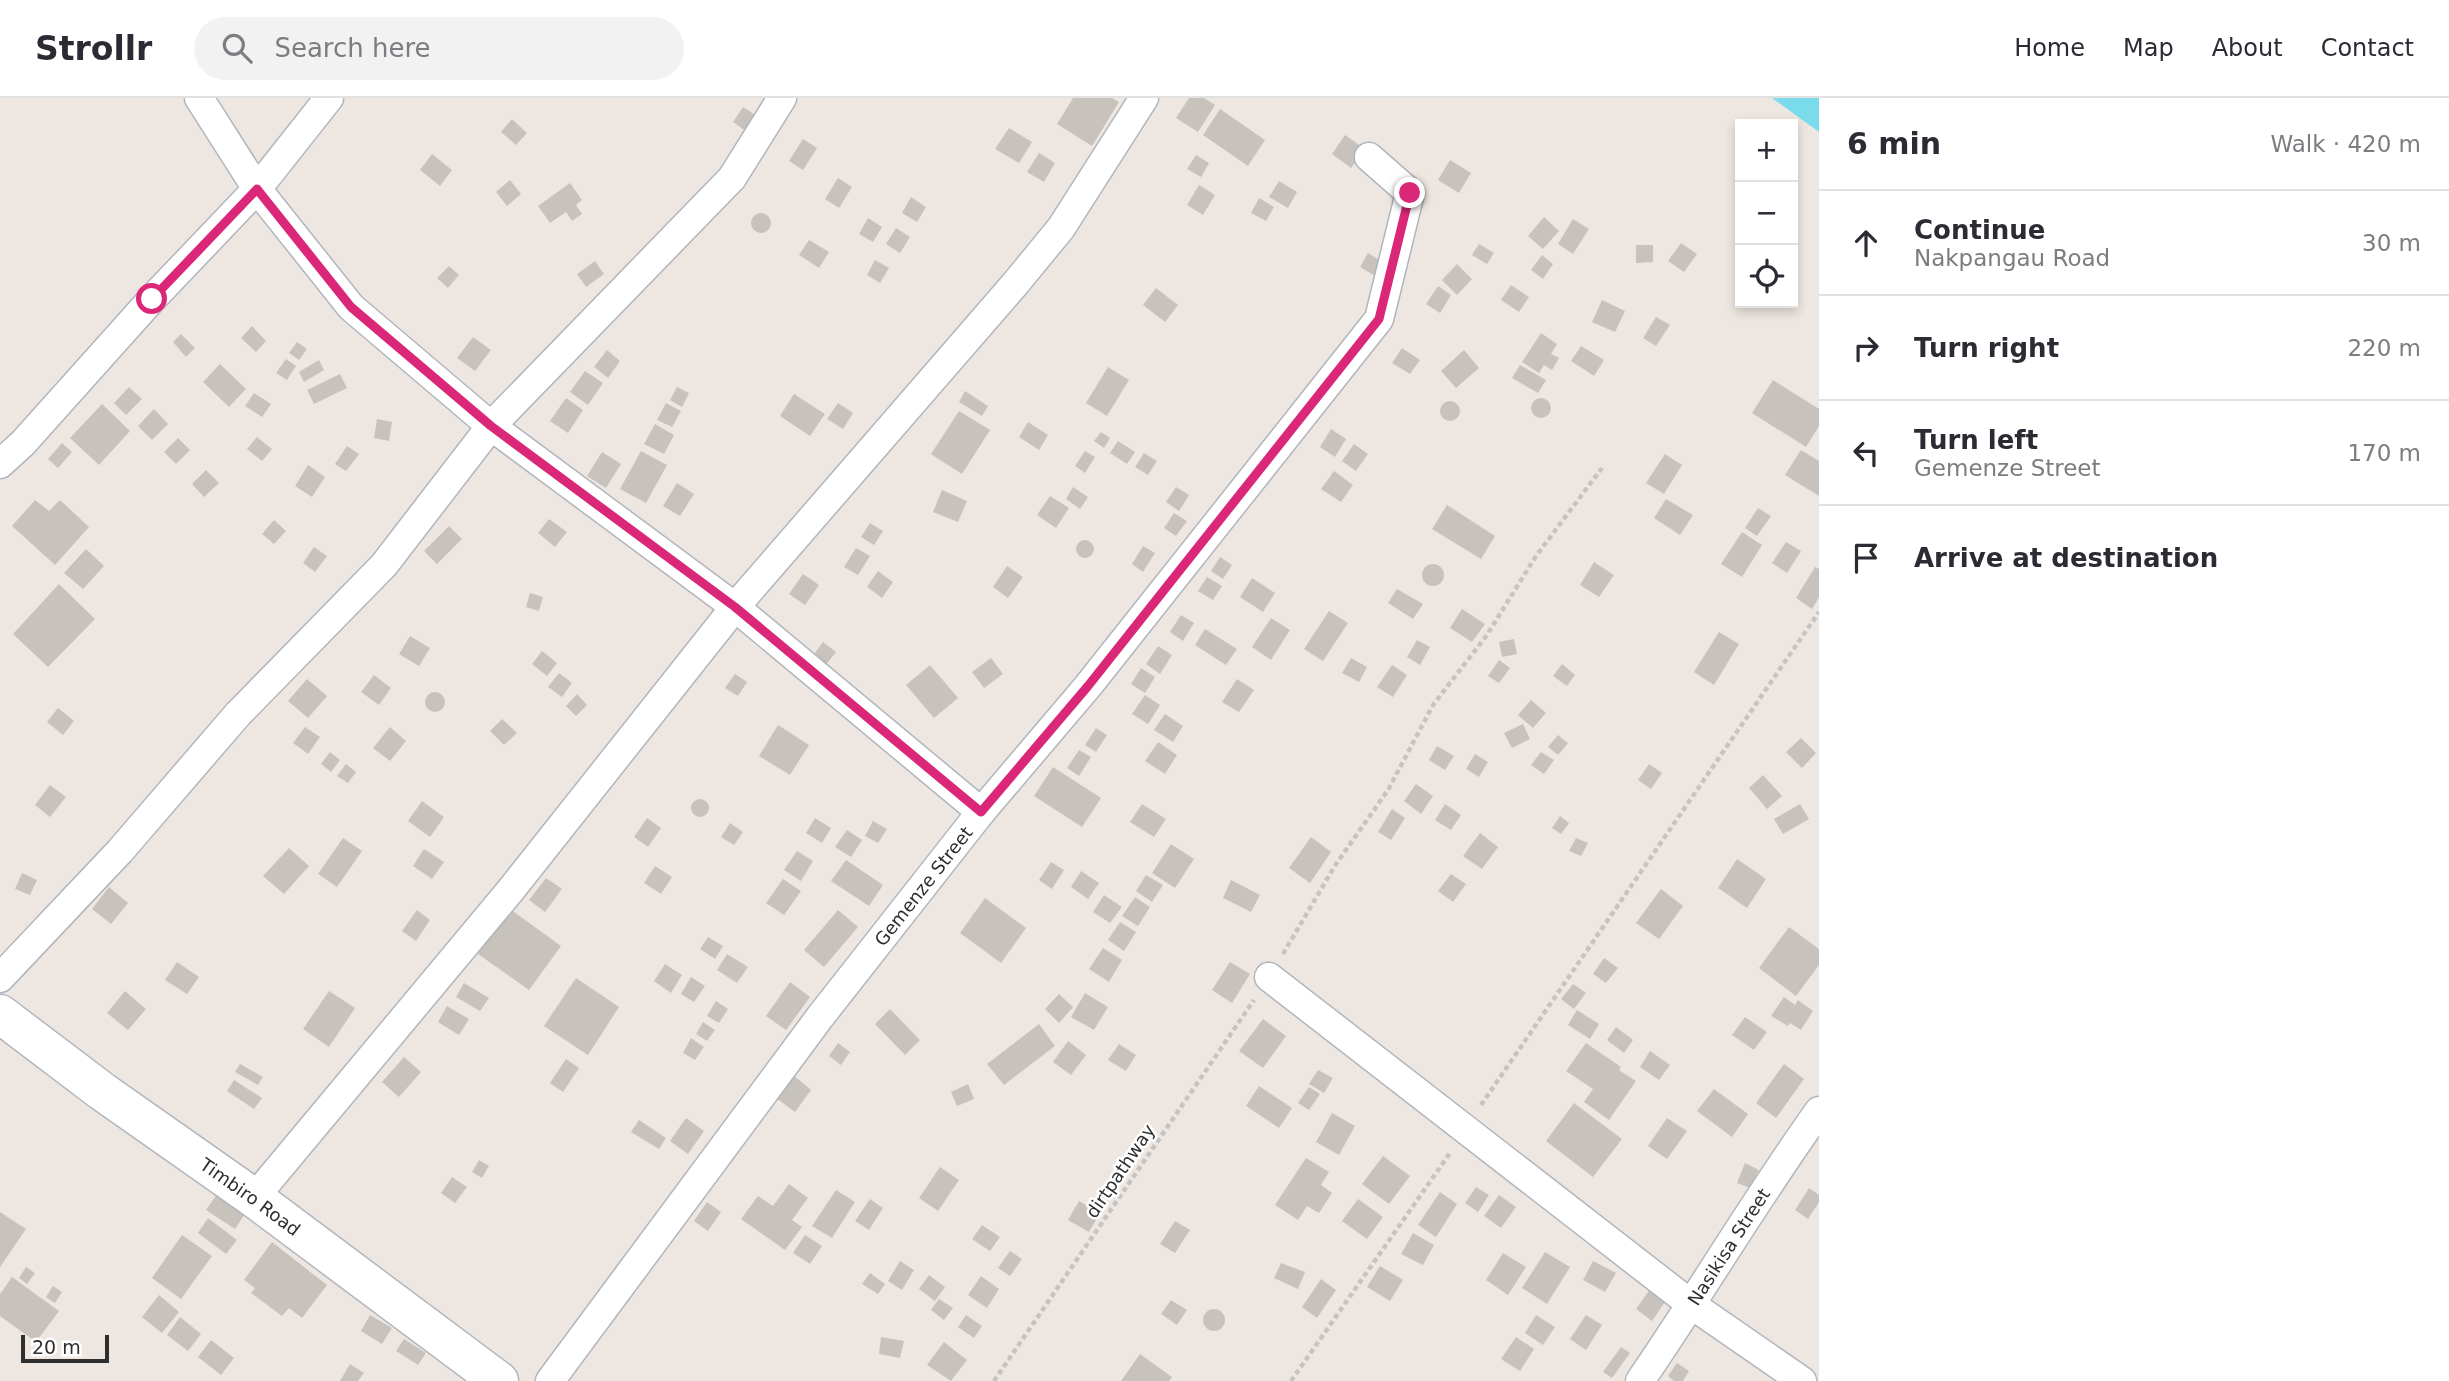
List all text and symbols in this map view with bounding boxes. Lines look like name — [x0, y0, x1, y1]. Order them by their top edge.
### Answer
search box — [194, 17, 684, 80]
text: Strollr — [35, 29, 152, 68]
icon: search — [218, 29, 256, 67]
text: Search here — [274, 33, 431, 63]
text: Home — [2014, 34, 2085, 62]
text: Map — [2123, 34, 2174, 62]
text: About — [2212, 34, 2283, 62]
text: Contact — [2321, 34, 2414, 62]
map controls — [1735, 119, 1798, 308]
button: + — [1735, 119, 1798, 182]
text: 6 min — [1847, 126, 1941, 161]
text: Walk · 420 m — [2270, 131, 2421, 157]
route end — [1394, 177, 1425, 208]
button: − — [1735, 182, 1798, 245]
text: Continue — [1914, 215, 2045, 245]
icon: ahead — [1847, 224, 1885, 262]
text: 30 m — [2362, 230, 2421, 256]
button: locate — [1735, 245, 1798, 308]
text: Nakpangau Road — [1914, 245, 2110, 271]
route start — [136, 283, 167, 314]
icon: right — [1847, 329, 1885, 367]
text: Turn right — [1914, 333, 2059, 363]
text: 220 m — [2347, 335, 2421, 361]
text: Turn left — [1914, 425, 2038, 455]
icon: left — [1847, 434, 1885, 472]
text: 170 m — [2347, 440, 2421, 466]
text: Gemenze Street — [1914, 455, 2101, 481]
icon: arrive — [1847, 539, 1885, 577]
text: Arrive at destination — [1914, 543, 2218, 573]
street label: Gemenze Street — [870, 822, 976, 950]
street label: dirtpathway — [1081, 1120, 1159, 1222]
street label: Timbiro Road — [196, 1153, 305, 1240]
street label: Nasikisa Street — [1683, 1184, 1774, 1309]
scale bar — [21, 1332, 108, 1364]
text: 20 m — [32, 1336, 81, 1358]

